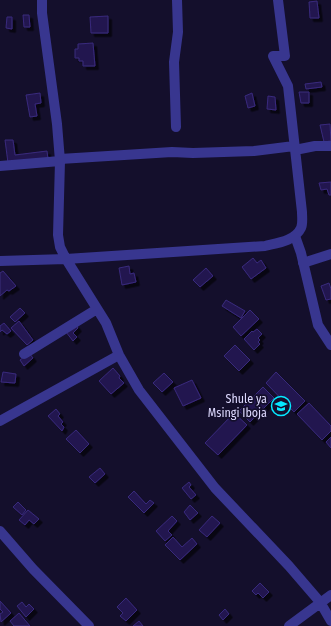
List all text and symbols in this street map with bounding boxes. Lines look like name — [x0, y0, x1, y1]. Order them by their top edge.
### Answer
place label: Shule ya Msingi Iboja — [208, 392, 267, 420]
school or university icon: Shule ya Msingi Iboja — [270, 395, 292, 417]

